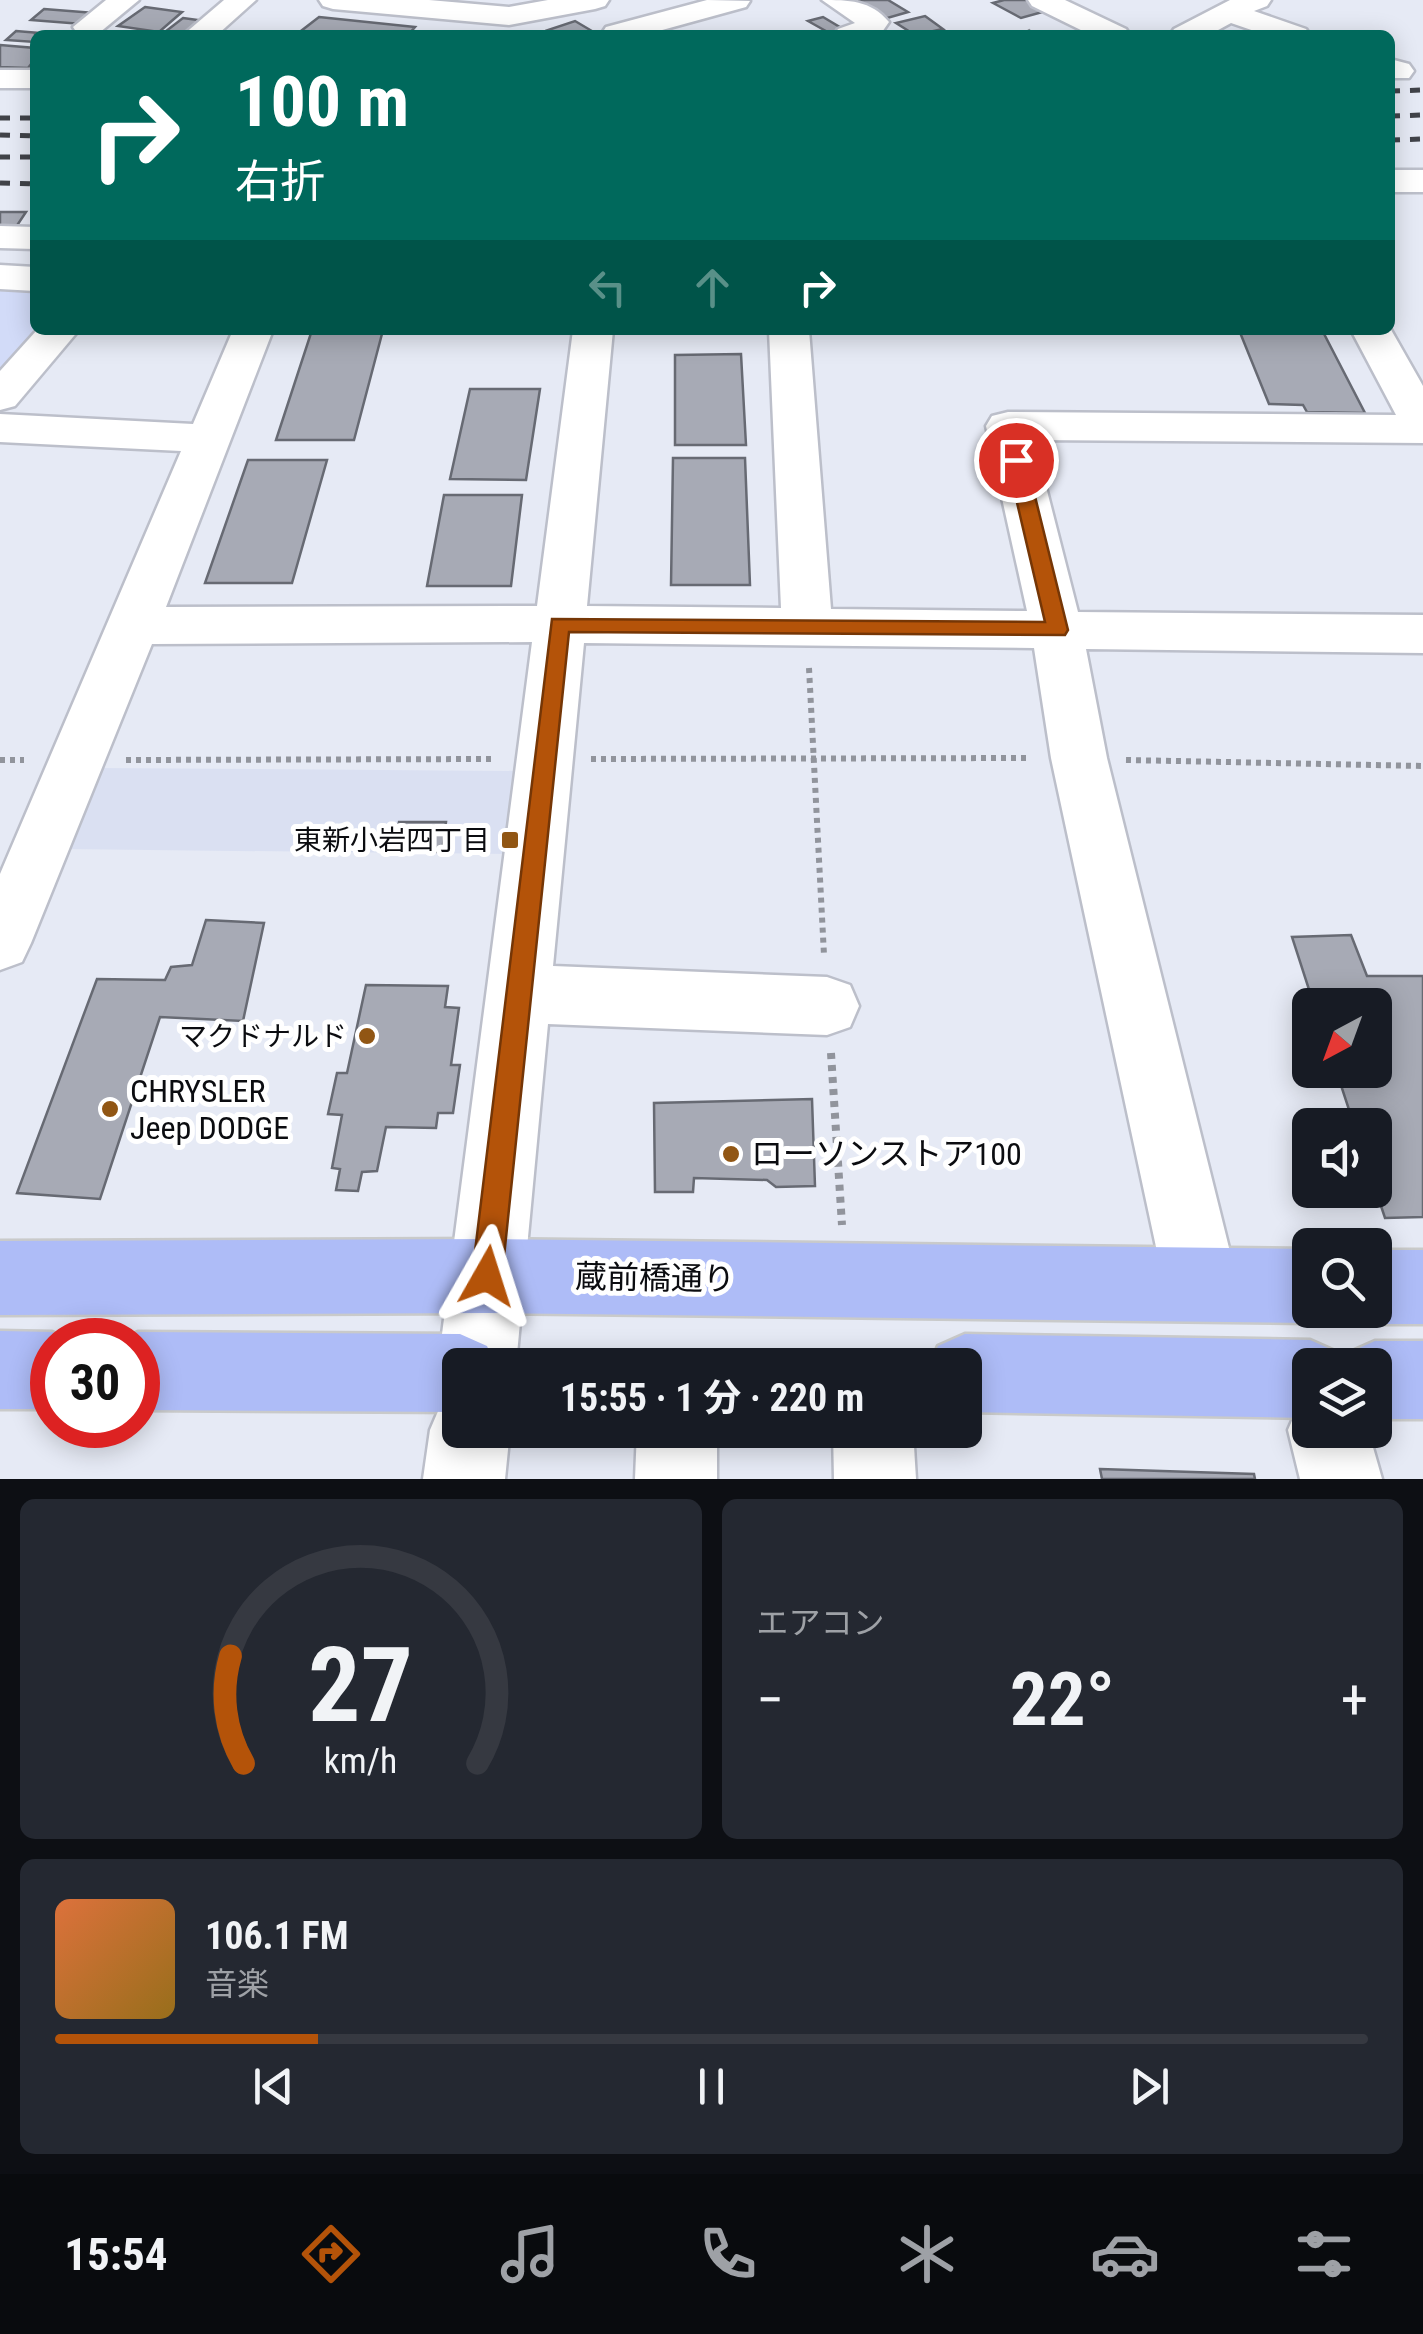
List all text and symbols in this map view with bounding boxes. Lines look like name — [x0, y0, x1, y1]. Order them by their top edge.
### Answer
text: 100 m — [235, 61, 409, 143]
icon: right — [70, 70, 200, 200]
text: 右折 — [235, 155, 325, 208]
icon: left — [580, 260, 635, 315]
icon: ahead — [685, 260, 740, 315]
icon: right — [790, 260, 845, 315]
pin — [974, 418, 1059, 503]
icon: arrive — [989, 433, 1044, 488]
place label: 東新小岩四丁目 — [294, 824, 490, 857]
marker: 東新小岩四丁目 — [499, 829, 521, 851]
north arrow — [1292, 988, 1392, 1088]
map controls — [1292, 988, 1392, 1448]
place label: マクドナルド — [179, 1020, 347, 1053]
marker: マクドナルド — [356, 1025, 378, 1047]
place label: CHRYSLER Jeep DODGE — [130, 1072, 289, 1147]
marker: CHRYSLER Jeep DODGE — [99, 1098, 121, 1120]
button: sound — [1292, 1108, 1392, 1208]
place label: ローソンストア100 — [751, 1135, 1022, 1173]
marker: ローソンストア100 — [720, 1143, 742, 1165]
position arrow — [435, 1224, 539, 1328]
button: search — [1292, 1228, 1392, 1328]
street label: 蔵前橋通り — [575, 1258, 735, 1298]
speed limit sign: 30 — [30, 1318, 160, 1448]
button: layers — [1292, 1348, 1392, 1448]
text: 15:55 · 1 分 · 220 m — [560, 1376, 864, 1420]
text: エアコン — [757, 1604, 885, 1642]
text: 27 — [308, 1625, 413, 1746]
text: 22° — [1010, 1655, 1115, 1743]
text: − — [757, 1668, 784, 1732]
text: + — [1341, 1668, 1368, 1732]
text: km/h — [324, 1740, 398, 1782]
text: 106.1 FM — [205, 1914, 349, 1958]
text: 音楽 — [205, 1965, 269, 2003]
icon: previous — [246, 2059, 301, 2114]
icon: pause — [684, 2059, 739, 2114]
icon: next — [1122, 2059, 1177, 2114]
icon: directions — [296, 2219, 366, 2289]
icon: music — [495, 2219, 565, 2289]
icon: phone — [693, 2219, 763, 2289]
icon: climate — [892, 2219, 962, 2289]
icon: car — [1090, 2219, 1160, 2289]
icon: filters — [1289, 2219, 1359, 2289]
text: 15:54 — [64, 2228, 168, 2281]

